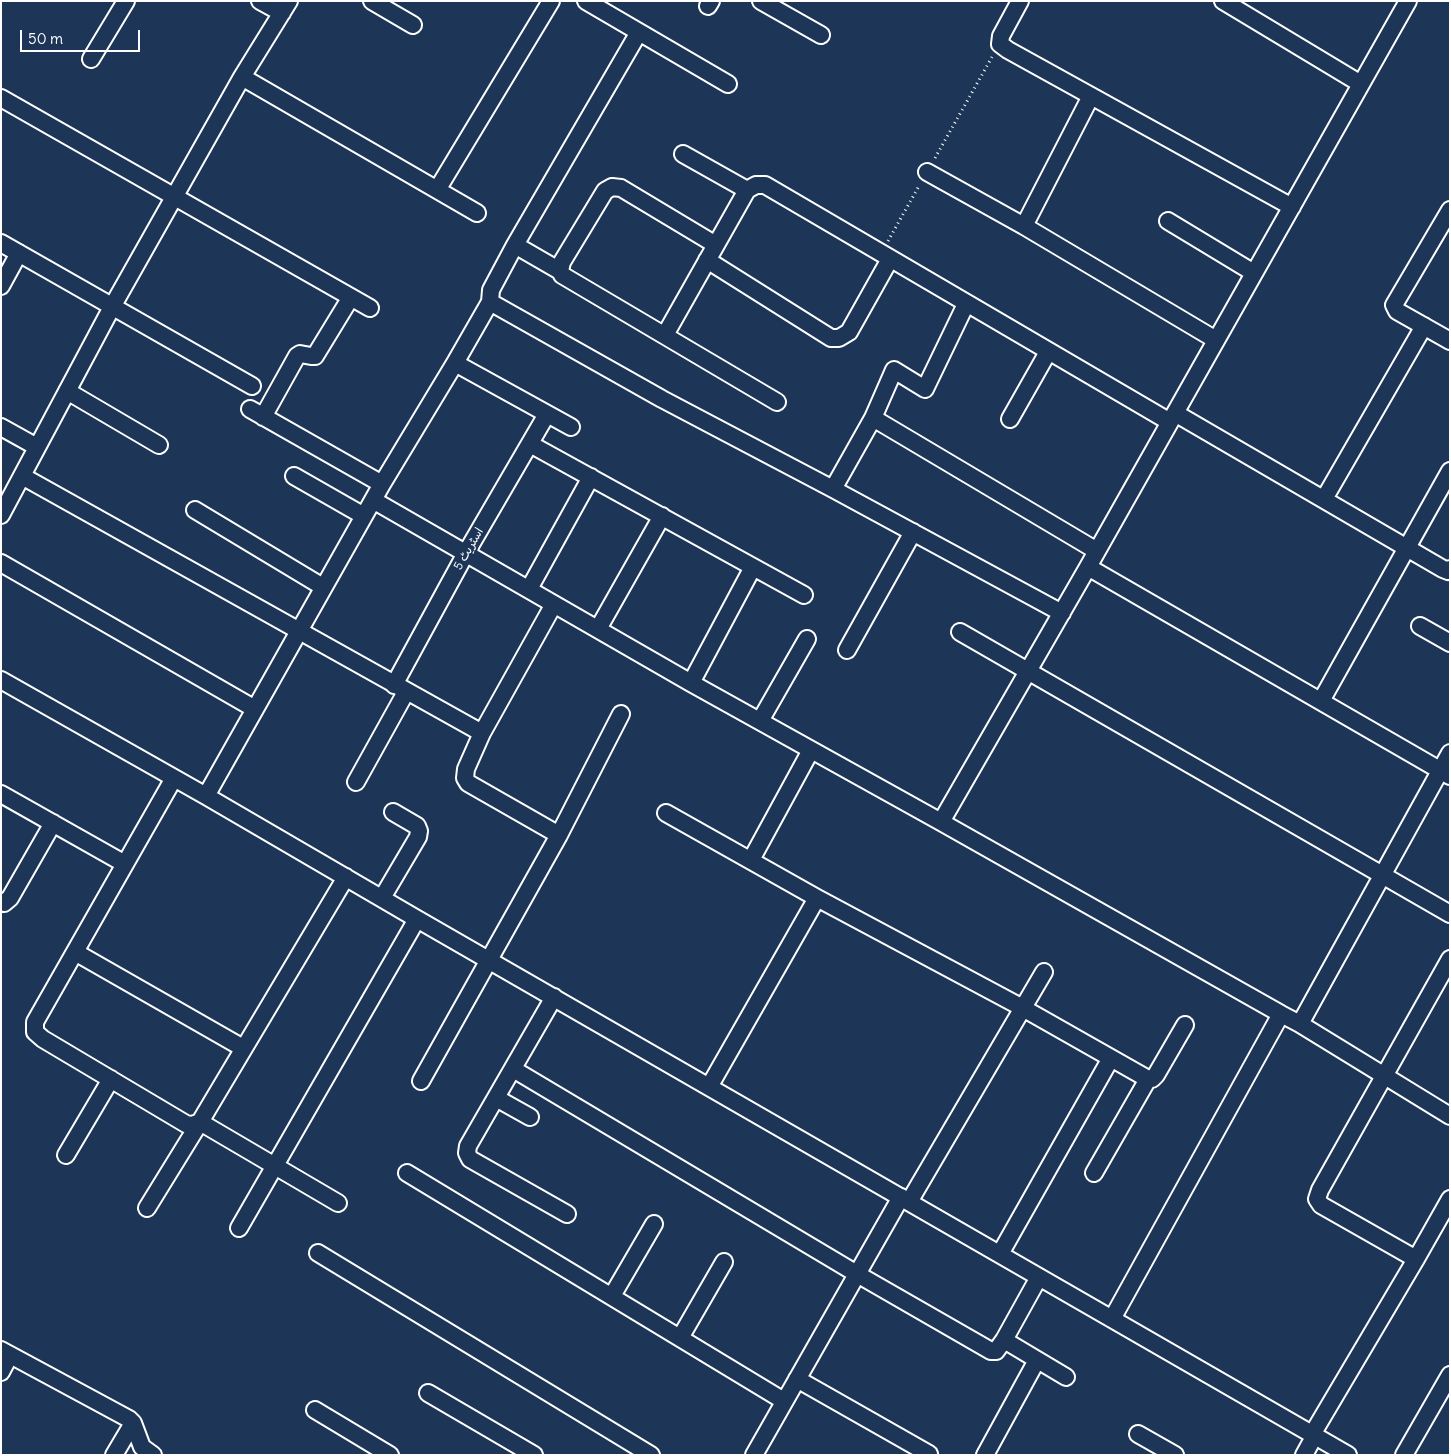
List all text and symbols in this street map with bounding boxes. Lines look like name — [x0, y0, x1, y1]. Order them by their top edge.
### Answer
scale bar — [22, 20, 142, 52]
text: 50 m — [28, 29, 63, 48]
street label: اسٹریٹ 5 — [451, 525, 487, 573]

